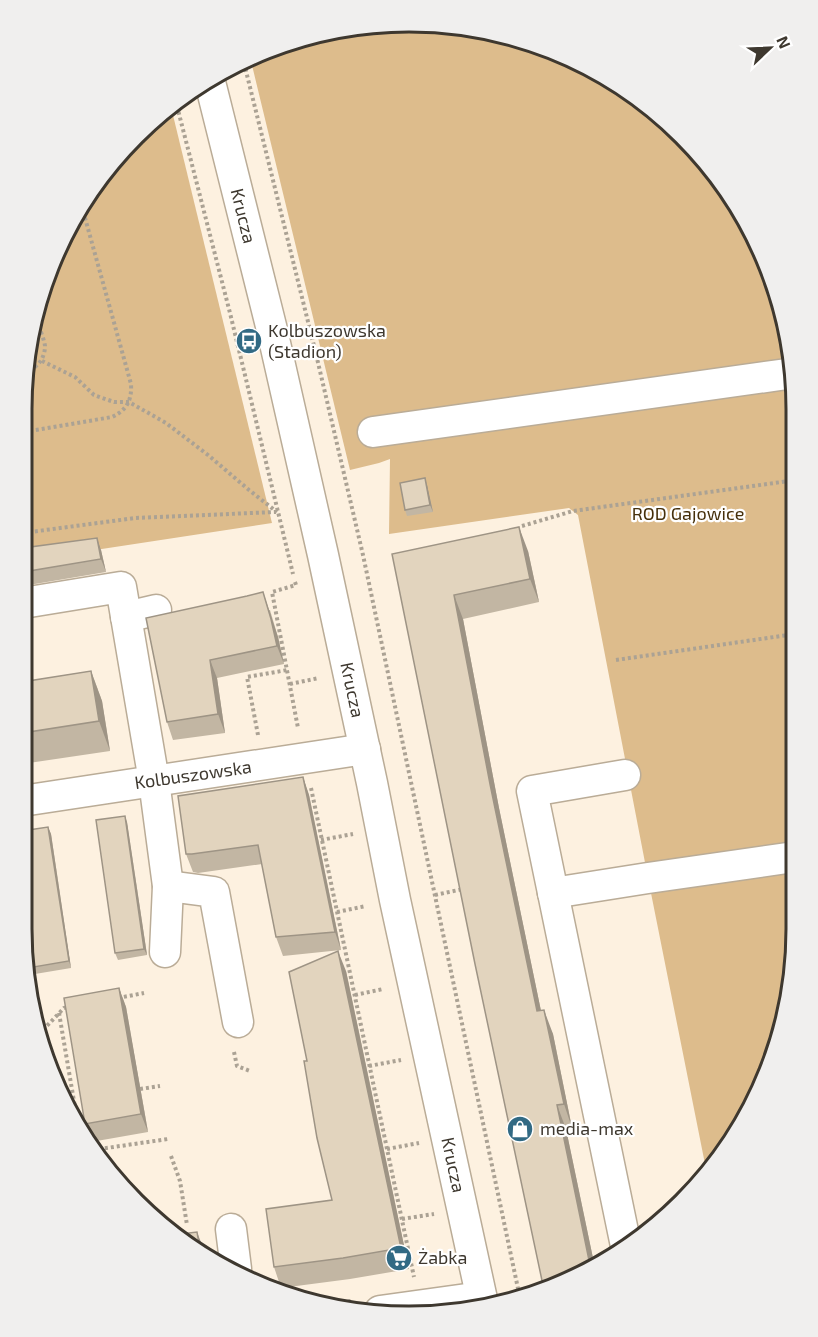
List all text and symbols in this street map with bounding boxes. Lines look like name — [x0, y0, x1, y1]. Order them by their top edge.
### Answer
north arrow — [740, 18, 800, 78]
text: N — [773, 33, 795, 51]
street label: Krucza — [227, 186, 261, 246]
place label: Kolbuszowska (Stadion) — [268, 319, 386, 362]
bus stop icon: Kolbuszowska (Stadion) — [234, 326, 264, 356]
park label: ROD Gajowice — [632, 502, 744, 524]
street label: Krucza — [336, 660, 370, 719]
street label: Kolbuszowska — [133, 755, 253, 793]
shop icon: media-max — [505, 1114, 535, 1144]
place label: media-max — [540, 1117, 634, 1139]
street label: Krucza — [437, 1135, 471, 1194]
supermarket icon: Żabka — [384, 1243, 414, 1273]
place label: Żabka — [418, 1246, 467, 1268]

